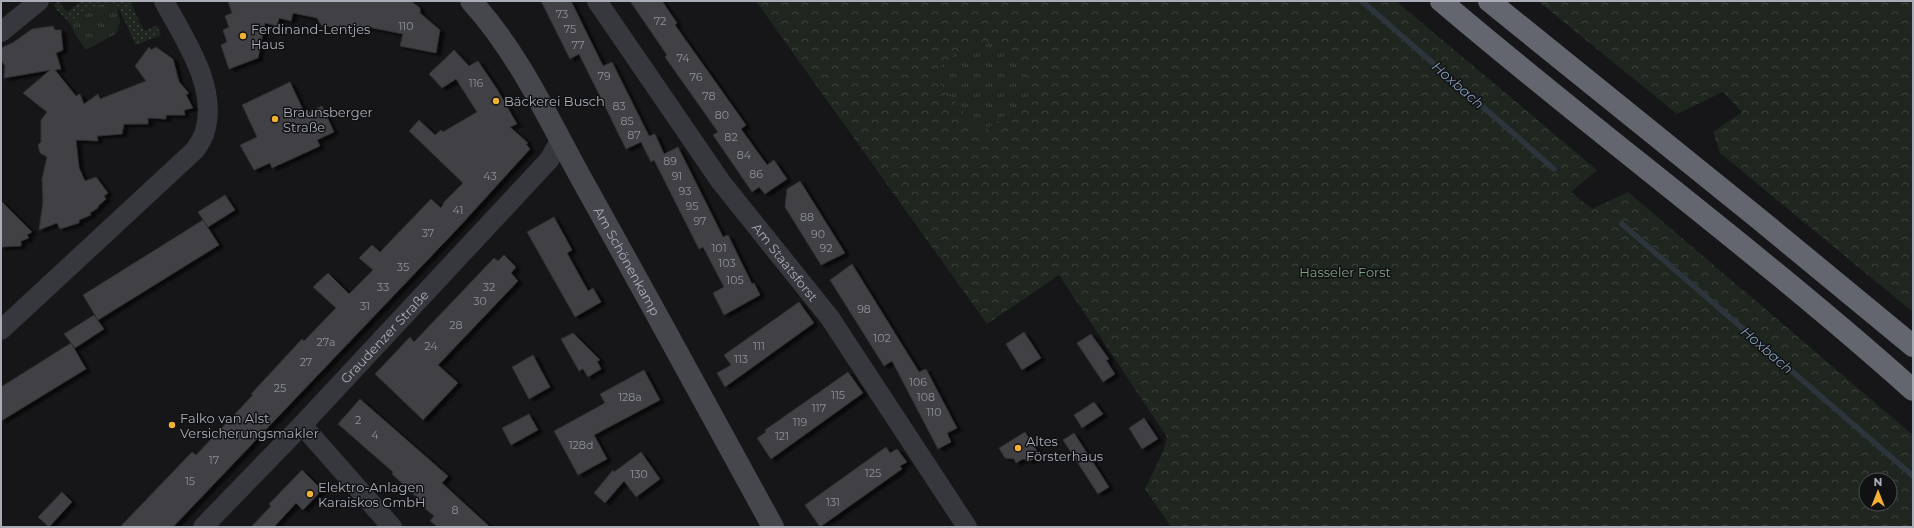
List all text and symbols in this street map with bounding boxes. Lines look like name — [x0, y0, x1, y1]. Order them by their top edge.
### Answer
house number: 73 — [556, 7, 568, 21]
house number: 72 — [654, 14, 666, 28]
house number: 110 — [398, 19, 414, 33]
place label: Ferdinand-Lentjes Haus — [251, 21, 370, 52]
house number: 75 — [564, 22, 576, 36]
marker: Ferdinand-Lentjes Haus — [238, 31, 248, 41]
house number: 77 — [572, 38, 584, 52]
house number: 74 — [676, 51, 690, 65]
water label: Hoxbach — [1428, 57, 1488, 113]
house number: 79 — [597, 69, 611, 83]
house number: 76 — [690, 70, 703, 84]
house number: 116 — [469, 76, 484, 90]
house number: 78 — [702, 89, 716, 103]
place label: Bäckerei Busch — [504, 93, 605, 109]
marker: Bäckerei Busch — [491, 96, 501, 106]
house number: 83 — [612, 99, 626, 113]
place label: Braunsberger Straße — [283, 104, 373, 135]
house number: 80 — [715, 108, 729, 122]
marker: Braunsberger Straße — [270, 114, 280, 124]
house number: 85 — [620, 114, 634, 128]
house number: 87 — [627, 128, 641, 142]
house number: 82 — [724, 130, 738, 144]
house number: 84 — [737, 148, 752, 162]
house number: 89 — [663, 154, 677, 168]
house number: 86 — [749, 167, 763, 181]
house number: 43 — [483, 169, 497, 183]
house number: 91 — [672, 169, 682, 183]
house number: 93 — [679, 184, 691, 198]
house number: 95 — [686, 199, 698, 213]
house number: 41 — [453, 203, 463, 217]
street label: Am Schönenkamp — [591, 204, 664, 319]
house number: 88 — [800, 210, 814, 224]
house number: 97 — [693, 214, 707, 228]
street label: Am Staatsforst — [749, 220, 821, 304]
house number: 37 — [422, 226, 434, 240]
house number: 90 — [811, 227, 825, 241]
house number: 101 — [711, 241, 727, 255]
house number: 92 — [820, 241, 832, 255]
house number: 103 — [718, 256, 736, 270]
house number: 35 — [397, 260, 409, 274]
park label: Hasseler Forst — [1299, 264, 1391, 280]
house number: 105 — [726, 273, 744, 287]
house number: 33 — [377, 280, 389, 294]
house number: 32 — [483, 280, 495, 294]
street label: Graudenzer Straße — [337, 286, 432, 387]
house number: 30 — [473, 294, 487, 308]
house number: 31 — [360, 299, 370, 313]
house number: 98 — [857, 302, 871, 316]
house number: 28 — [449, 318, 463, 332]
water label: Hoxbach — [1737, 322, 1797, 378]
house number: 102 — [873, 331, 891, 345]
house number: 27a — [317, 335, 335, 349]
house number: 24 — [424, 339, 438, 353]
house number: 111 — [753, 339, 765, 353]
house number: 113 — [734, 352, 748, 366]
house number: 27 — [300, 355, 312, 369]
house number: 106 — [909, 375, 927, 389]
house number: 25 — [274, 381, 286, 395]
house number: 115 — [831, 388, 845, 402]
house number: 128a — [618, 390, 642, 404]
house number: 108 — [917, 390, 935, 404]
house number: 117 — [812, 401, 826, 415]
house number: 110 — [926, 405, 942, 419]
place label: Falko van Alst Versicherungsmakler — [180, 410, 319, 441]
house number: 2 — [355, 413, 361, 427]
house number: 119 — [793, 415, 808, 429]
marker: Falko van Alst Versicherungsmakler — [167, 420, 177, 430]
house number: 4 — [371, 428, 379, 442]
house number: 121 — [775, 429, 789, 443]
place label: Altes Försterhaus — [1026, 433, 1103, 464]
house number: 128d — [569, 438, 593, 452]
marker: Altes Försterhaus — [1013, 443, 1023, 453]
house number: 17 — [209, 453, 219, 467]
house number: 125 — [865, 466, 881, 480]
house number: 130 — [630, 467, 648, 481]
north arrow — [1858, 472, 1898, 512]
house number: 15 — [185, 474, 195, 488]
text: N — [1874, 475, 1882, 489]
place label: Elektro-Anlagen Karaiskos GmbH — [318, 479, 426, 510]
marker: Elektro-Anlagen Karaiskos GmbH — [305, 489, 315, 499]
house number: 131 — [826, 495, 840, 509]
house number: 8 — [451, 503, 459, 517]

